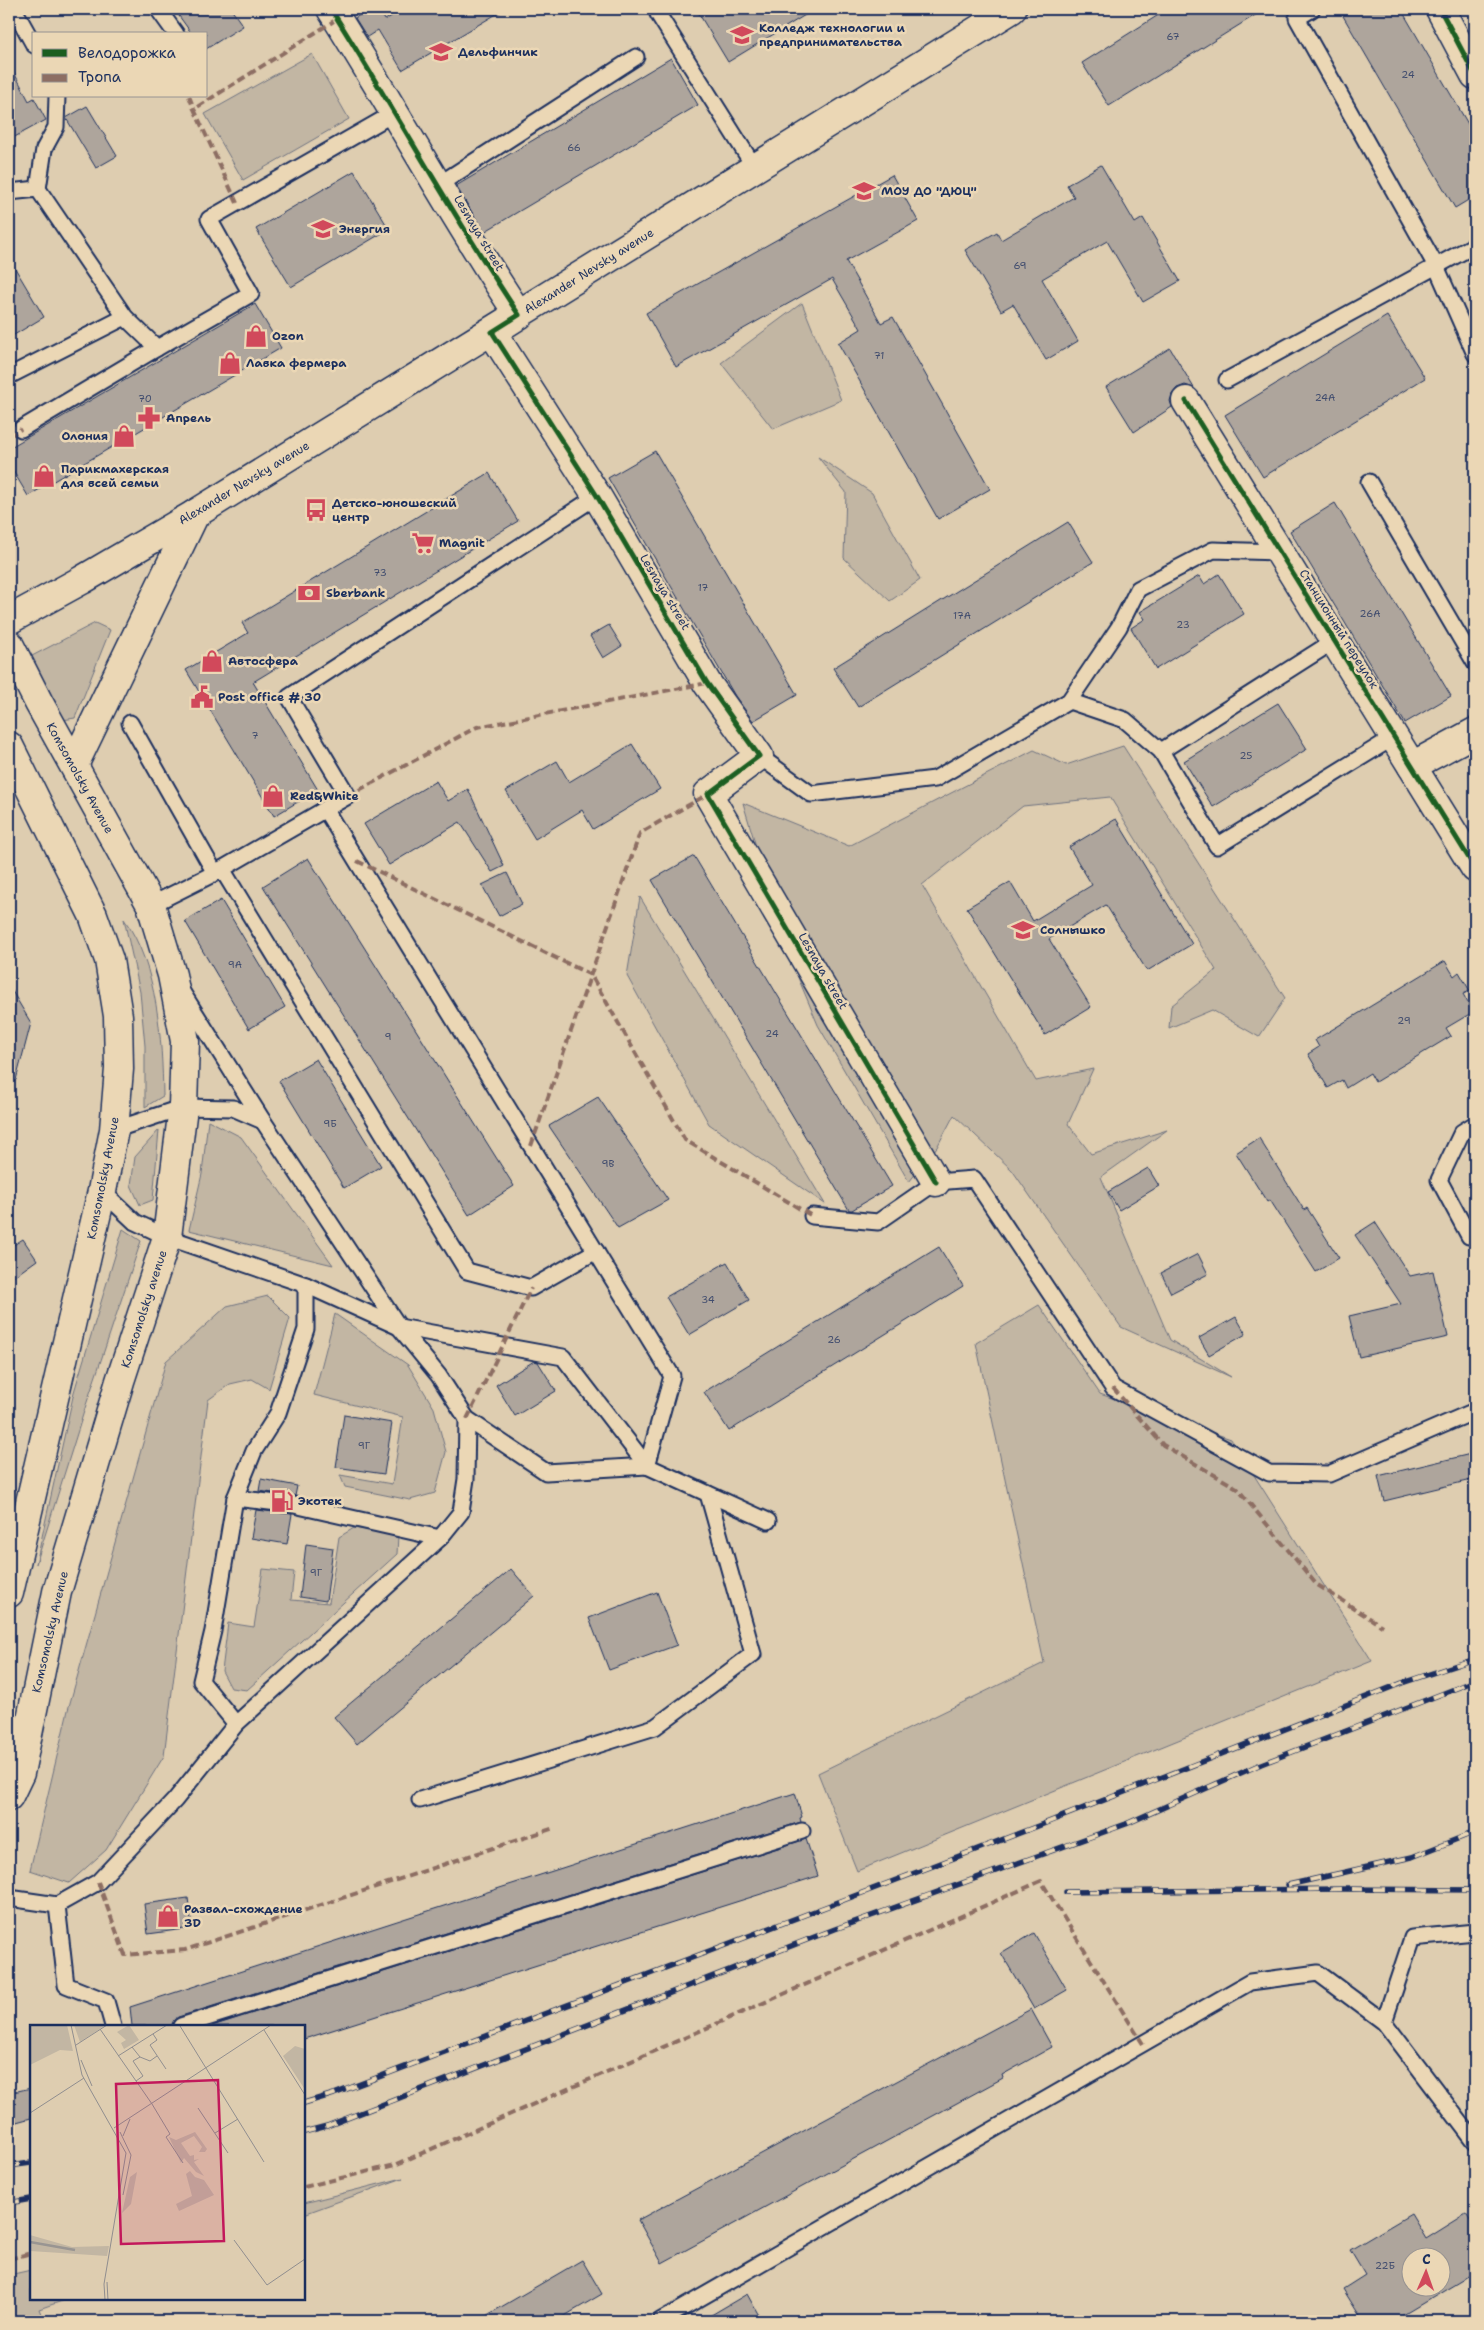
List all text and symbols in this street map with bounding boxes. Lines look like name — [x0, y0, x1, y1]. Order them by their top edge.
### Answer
place label: Колледж технологии и предпринимательства — [759, 20, 906, 50]
school or university icon: Колледж технологии и предпринимательства — [729, 22, 755, 48]
house number: 67 — [1167, 30, 1179, 43]
legend — [32, 32, 208, 98]
school or university icon: Дельфинчик — [428, 39, 454, 65]
text: Велодорожка — [78, 43, 177, 63]
place label: Дельфинчик — [458, 44, 538, 60]
text: Тропа — [78, 67, 122, 87]
house number: 24 — [1401, 68, 1415, 81]
house number: 66 — [567, 141, 581, 154]
school or university icon: МОУ ДО "ДЮЦ" — [851, 178, 877, 204]
place label: МОУ ДО "ДЮЦ" — [881, 183, 977, 199]
street label: Lesnaya street — [450, 192, 508, 274]
school or university icon: Энергия — [310, 216, 336, 242]
place label: Энергия — [339, 221, 390, 237]
street label: Alexander Nevsky avenue — [521, 224, 657, 317]
house number: 69 — [1013, 259, 1027, 272]
shop icon: Ozon — [243, 323, 269, 349]
place label: Ozon — [272, 328, 304, 344]
house number: 71 — [874, 349, 884, 362]
shop icon: Лавка фермера — [217, 350, 243, 376]
place label: Лавка фермера — [246, 355, 347, 371]
house number: 24А — [1315, 391, 1335, 404]
house number: 70 — [138, 392, 152, 405]
pharmacy icon: Апрель — [136, 405, 162, 431]
place label: Апрель — [166, 410, 211, 426]
shop icon: Олония — [111, 423, 137, 449]
place label: Олония — [61, 428, 108, 444]
street label: Alexander Nevsky avenue — [176, 437, 313, 528]
place label: Парикмахерская для всей семьи — [61, 461, 169, 491]
shop icon: Парикмахерская для всей семьи — [31, 463, 57, 489]
place label: Детско-юношеский центр — [332, 495, 457, 525]
bus stop icon: Детско-юношеский центр — [303, 497, 329, 523]
supermarket icon: Magnit — [410, 530, 436, 556]
place label: Magnit — [439, 535, 485, 551]
street label: Lesnaya street — [636, 551, 694, 633]
house number: 73 — [373, 566, 387, 579]
street label: Станционный переулок — [1296, 566, 1383, 692]
bank icon: Sberbank — [296, 580, 322, 606]
house number: 17 — [698, 581, 708, 594]
place label: Sberbank — [326, 585, 385, 601]
house number: 26А — [1360, 607, 1380, 620]
house number: 17А — [953, 609, 971, 622]
house number: 23 — [1176, 618, 1190, 631]
shop icon: Автосфера — [199, 648, 225, 674]
place label: Автосфера — [228, 653, 299, 669]
public building icon: Post office # 30 — [189, 684, 215, 710]
place label: Post office # 30 — [218, 689, 321, 705]
street label: Komsomolsky Avenue — [43, 720, 117, 837]
house number: 7 — [252, 729, 259, 742]
house number: 25 — [1240, 749, 1252, 762]
shop icon: Red&White — [260, 783, 286, 809]
place label: Red&White — [290, 788, 359, 804]
school or university icon: Солнышко — [1010, 917, 1036, 943]
place label: Солнышко — [1040, 922, 1106, 938]
street label: Lesnaya street — [795, 930, 851, 1012]
house number: 9А — [228, 958, 242, 971]
house number: 29 — [1397, 1014, 1411, 1027]
house number: 24 — [765, 1027, 779, 1040]
house number: 9 — [385, 1030, 392, 1043]
street label: Komsomolsky Avenue — [83, 1115, 123, 1241]
house number: 9Б — [323, 1117, 337, 1130]
house number: 9В — [602, 1157, 615, 1170]
street label: Komsomolsky avenue — [117, 1248, 171, 1370]
house number: 34 — [701, 1293, 715, 1306]
house number: 26 — [827, 1333, 841, 1346]
house number: 9Г — [358, 1439, 371, 1452]
fuel station icon: Экотек — [269, 1488, 295, 1514]
place label: Экотек — [298, 1493, 342, 1509]
house number: 9Г — [310, 1566, 323, 1579]
street label: Komsomolsky Avenue — [28, 1569, 72, 1694]
place label: Развал-схождение 3D — [184, 1901, 303, 1931]
shop icon: Развал-схождение 3D — [155, 1903, 181, 1929]
inset map — [30, 2025, 305, 2300]
north arrow — [1402, 2248, 1452, 2298]
text: С — [1422, 2250, 1431, 2268]
house number: 22Б — [1375, 2259, 1395, 2272]

